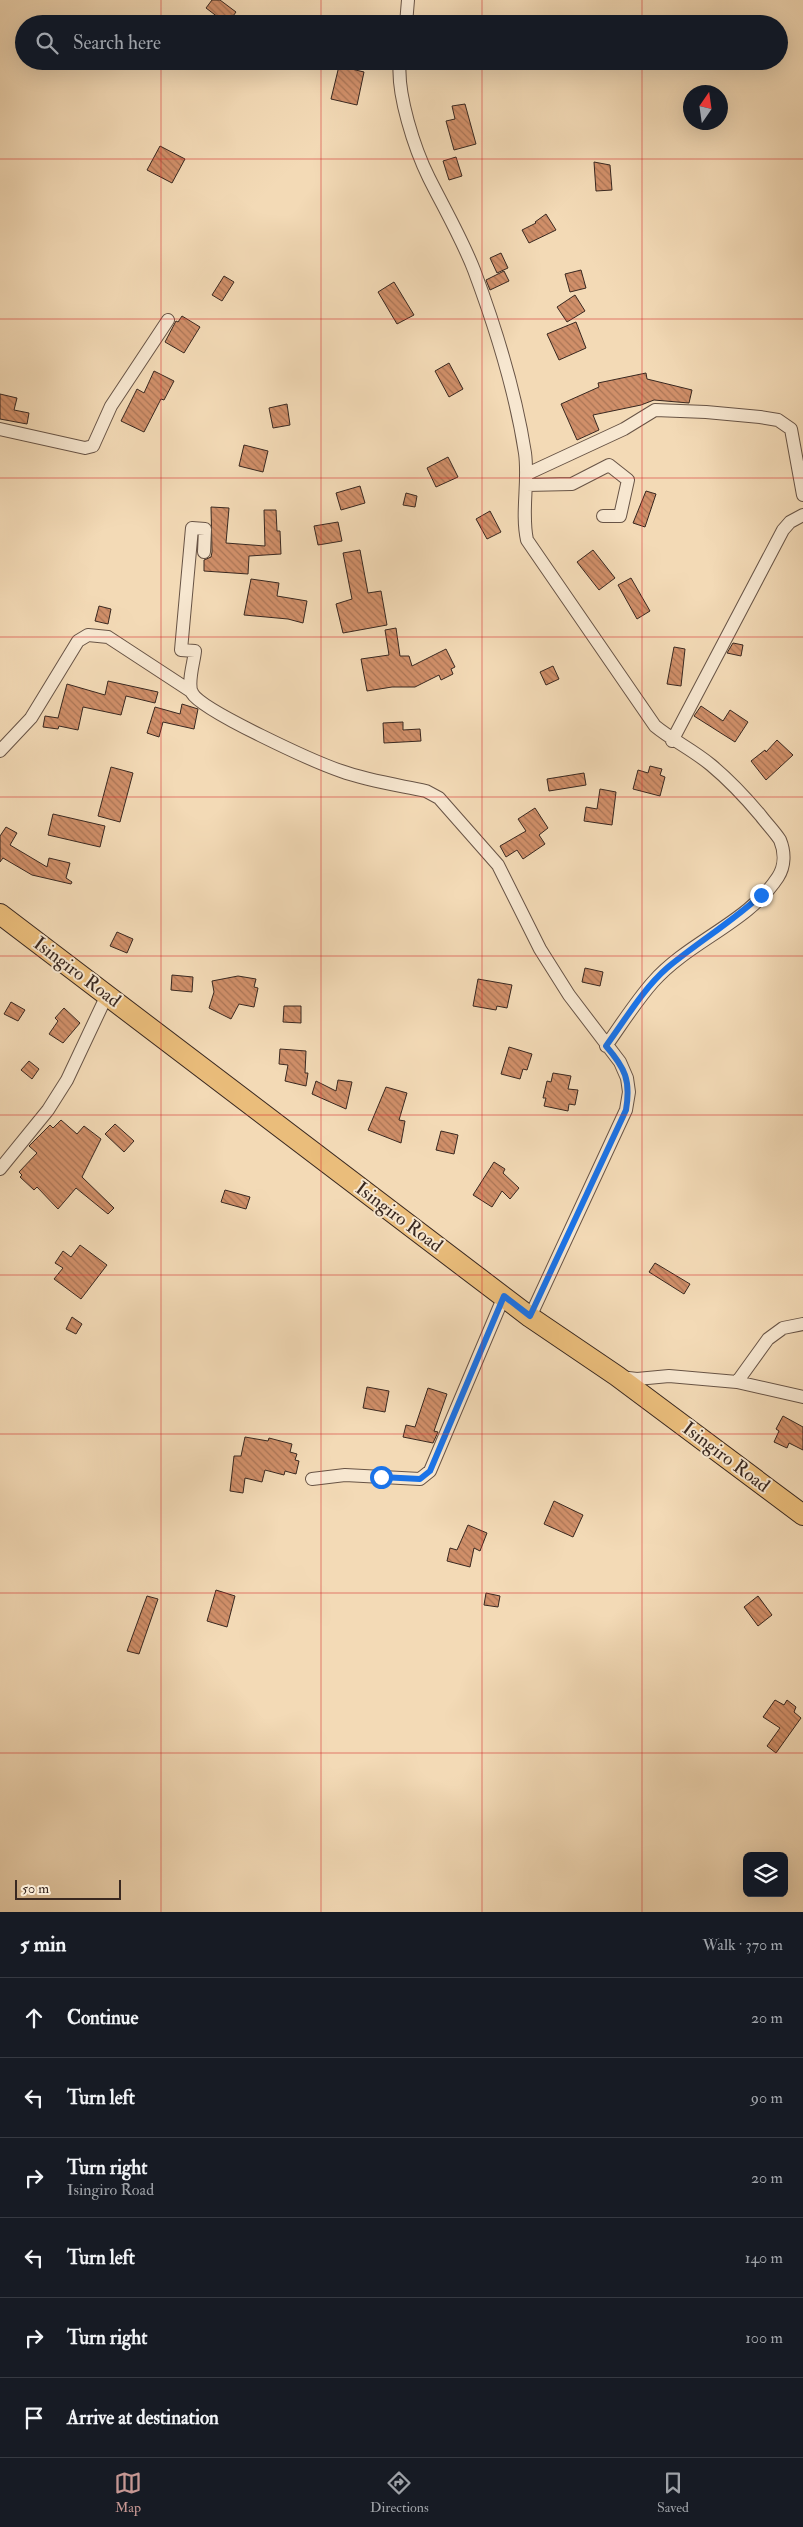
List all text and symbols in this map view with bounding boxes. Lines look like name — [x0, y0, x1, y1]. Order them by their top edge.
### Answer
search box — [15, 15, 788, 70]
icon: search — [33, 29, 61, 57]
text: Search here — [73, 31, 161, 55]
north arrow — [683, 85, 728, 130]
route end — [750, 884, 773, 907]
street label: Isingiro Road — [29, 931, 126, 1013]
street label: Isingiro Road — [351, 1176, 448, 1258]
street label: Isingiro Road — [678, 1416, 775, 1498]
route start — [370, 1466, 393, 1489]
map controls — [743, 1852, 788, 1897]
button: layers — [743, 1852, 788, 1897]
scale bar — [15, 1877, 121, 1900]
text: 50 m — [22, 1880, 49, 1897]
text: 5 min — [20, 1931, 66, 1958]
text: Walk · 370 m — [702, 1935, 783, 1955]
icon: ahead — [20, 2004, 48, 2032]
text: Continue — [67, 2006, 138, 2030]
text: 20 m — [751, 2008, 783, 2028]
icon: left — [20, 2084, 48, 2112]
text: Turn left — [67, 2086, 135, 2110]
text: 90 m — [751, 2088, 783, 2108]
text: Turn right — [67, 2156, 147, 2180]
icon: right — [20, 2164, 48, 2192]
text: 20 m — [751, 2168, 783, 2188]
text: Isingiro Road — [67, 2180, 154, 2200]
icon: left — [20, 2244, 48, 2272]
text: Turn left — [67, 2246, 135, 2270]
text: 140 m — [745, 2248, 783, 2268]
icon: right — [20, 2324, 48, 2352]
text: Turn right — [67, 2326, 147, 2350]
text: 100 m — [745, 2328, 783, 2348]
icon: arrive — [20, 2404, 48, 2432]
text: Arrive at destination — [67, 2406, 219, 2430]
tab: Map — [114, 2469, 142, 2516]
tab: Directions — [370, 2469, 429, 2516]
tab: Saved — [657, 2469, 689, 2516]

